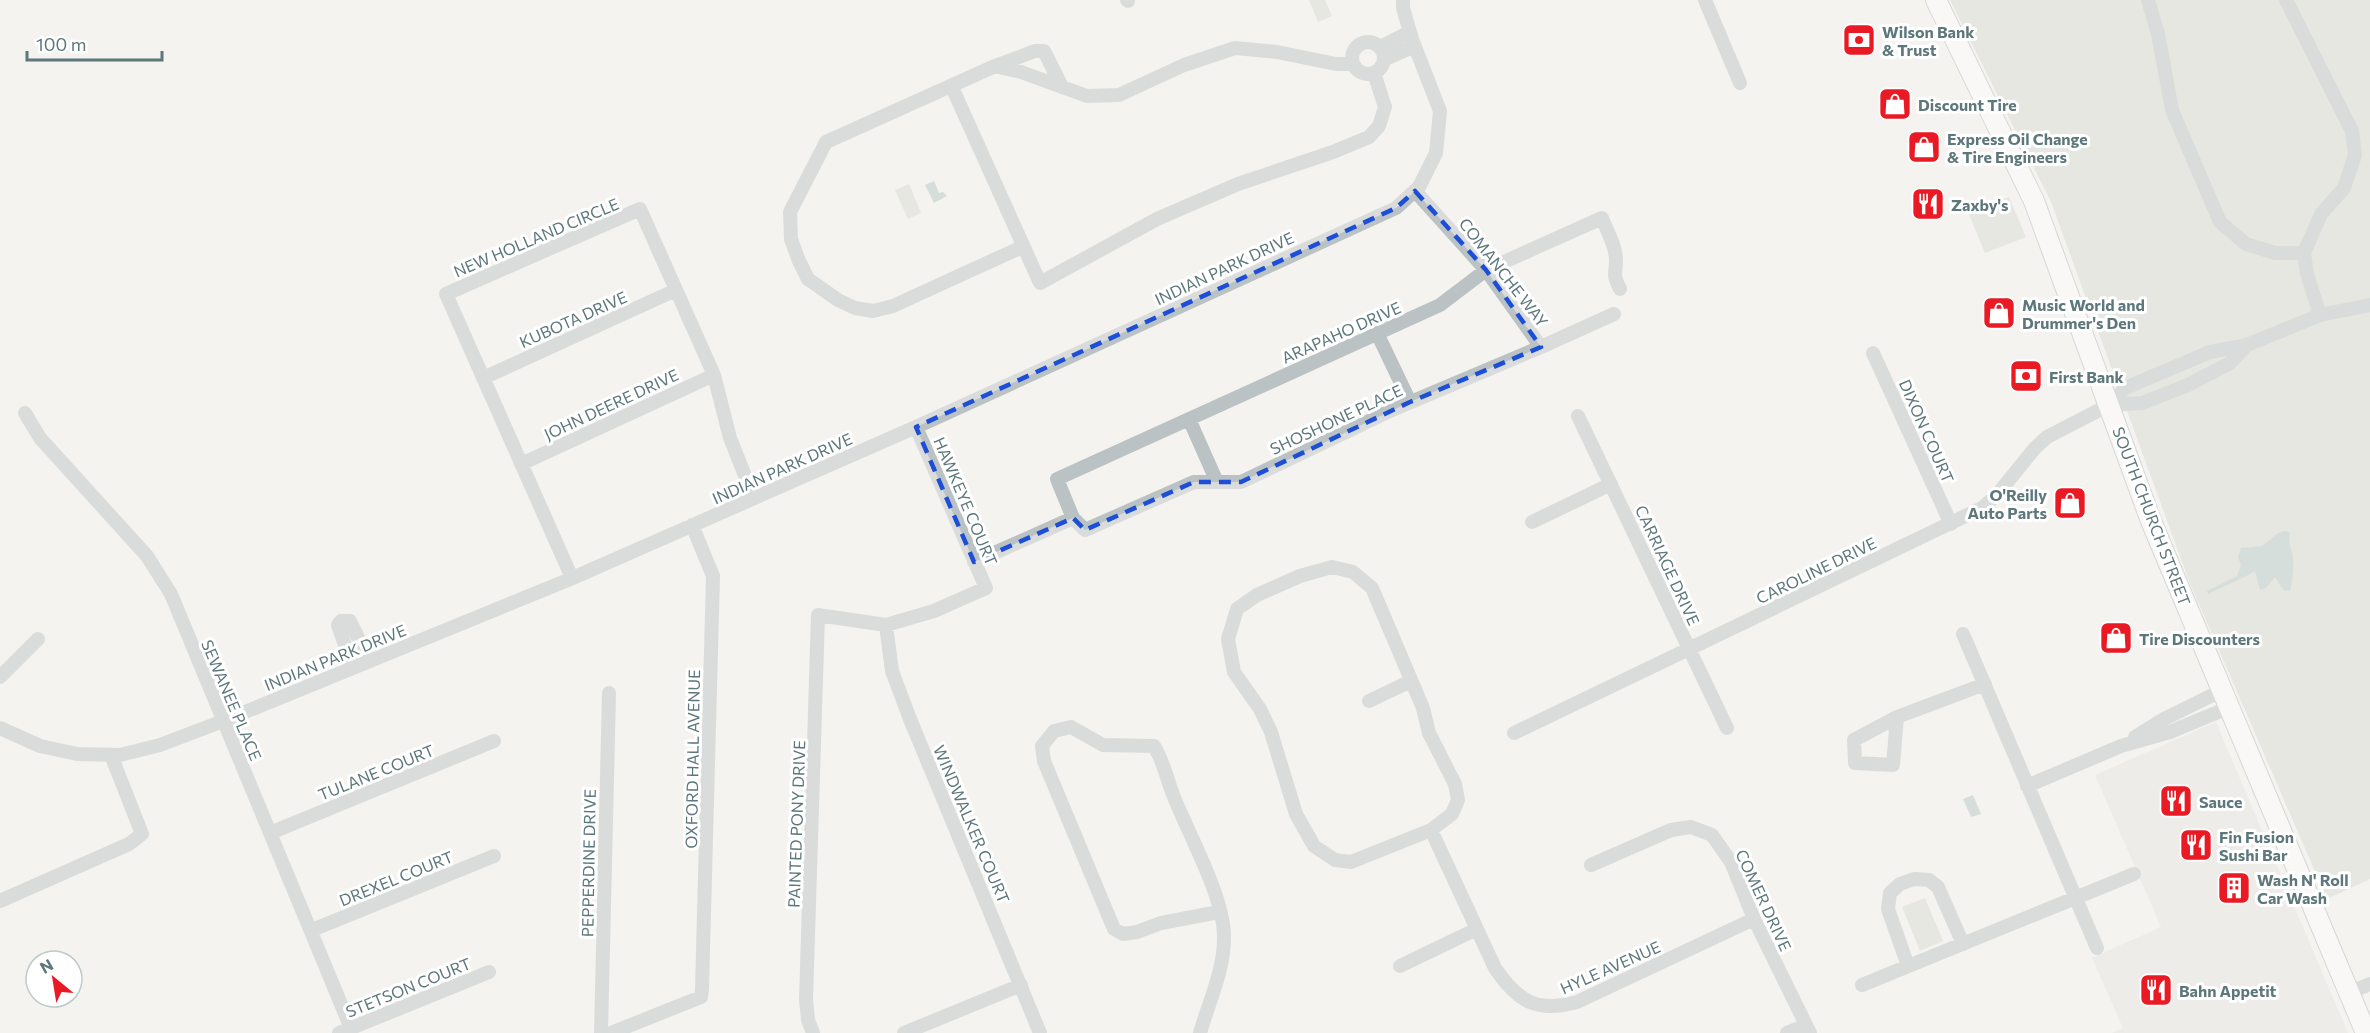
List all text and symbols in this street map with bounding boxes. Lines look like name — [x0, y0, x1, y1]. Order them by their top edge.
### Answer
bank icon: Wilson Bank & Trust — [1841, 22, 1877, 58]
place label: Wilson Bank & Trust — [1882, 22, 1975, 59]
scale bar — [27, 24, 162, 62]
text: 100 m — [36, 33, 86, 55]
shop icon: Discount Tire — [1877, 86, 1913, 122]
place label: Discount Tire — [1918, 95, 2017, 114]
shop icon: Express Oil Change & Tire Engineers — [1906, 129, 1942, 165]
place label: Express Oil Change & Tire Engineers — [1947, 129, 2088, 166]
restaurant icon: Zaxby's — [1910, 186, 1946, 222]
street label: NEW HOLLAND CIRCLE — [450, 194, 622, 280]
place label: Zaxby's — [1951, 195, 2009, 214]
street label: COMANCHE WAY — [1456, 214, 1553, 331]
street label: INDIAN PARK DRIVE — [1151, 227, 1297, 309]
street label: KUBOTA DRIVE — [516, 287, 630, 351]
shop icon: Music World and Drummer's Den — [1981, 295, 2017, 331]
place label: Music World and Drummer's Den — [2022, 295, 2145, 332]
street label: ARAPAHO DRIVE — [1278, 297, 1404, 367]
bank icon: First Bank — [2008, 358, 2044, 394]
street label: JOHN DEERE DRIVE — [541, 364, 681, 444]
place label: First Bank — [2049, 367, 2125, 386]
street label: DIXON COURT — [1896, 376, 1958, 486]
street label: SHOSHONE PLACE — [1267, 380, 1405, 458]
street label: SOUTH CHURCH STREET — [2109, 424, 2195, 608]
street label: INDIAN PARK DRIVE — [709, 429, 855, 507]
street label: HAWKEYE COURT — [930, 434, 1002, 568]
place label: O'Reilly Auto Parts — [1968, 485, 2047, 522]
shop icon: O'Reilly Auto Parts — [2052, 485, 2088, 521]
street label: CARRIAGE DRIVE — [1632, 502, 1704, 628]
street label: CAROLINE DRIVE — [1753, 533, 1879, 607]
street label: INDIAN PARK DRIVE — [261, 620, 409, 694]
shop icon: Tire Discounters — [2098, 620, 2134, 656]
place label: Tire Discounters — [2139, 629, 2260, 648]
street label: SEWANEE PLACE — [198, 637, 266, 763]
street label: OXFORD HALL AVENUE — [681, 669, 703, 849]
street label: TULANE COURT — [315, 740, 437, 804]
street label: PAINTED PONY DRIVE — [784, 740, 808, 908]
street label: WINDWALKER COURT — [930, 742, 1014, 906]
restaurant icon: Sauce — [2158, 783, 2194, 819]
street label: PEPPERDINE DRIVE — [577, 789, 599, 937]
place label: Sauce — [2199, 792, 2242, 811]
restaurant icon: Fin Fusion Sushi Bar — [2178, 827, 2214, 863]
place label: Fin Fusion Sushi Bar — [2219, 827, 2294, 864]
street label: COMER DRIVE — [1732, 846, 1796, 954]
street label: DREXEL COURT — [336, 847, 456, 909]
building icon: Wash N' Roll Car Wash — [2216, 870, 2252, 906]
place label: Wash N' Roll Car Wash — [2257, 870, 2349, 907]
street label: HYLE AVENUE — [1557, 936, 1663, 998]
north arrow — [24, 949, 84, 1009]
street label: STETSON COURT — [343, 953, 473, 1021]
text: N — [36, 954, 56, 977]
restaurant icon: Bahn Appetit — [2138, 972, 2174, 1008]
place label: Bahn Appetit — [2179, 981, 2277, 1000]

